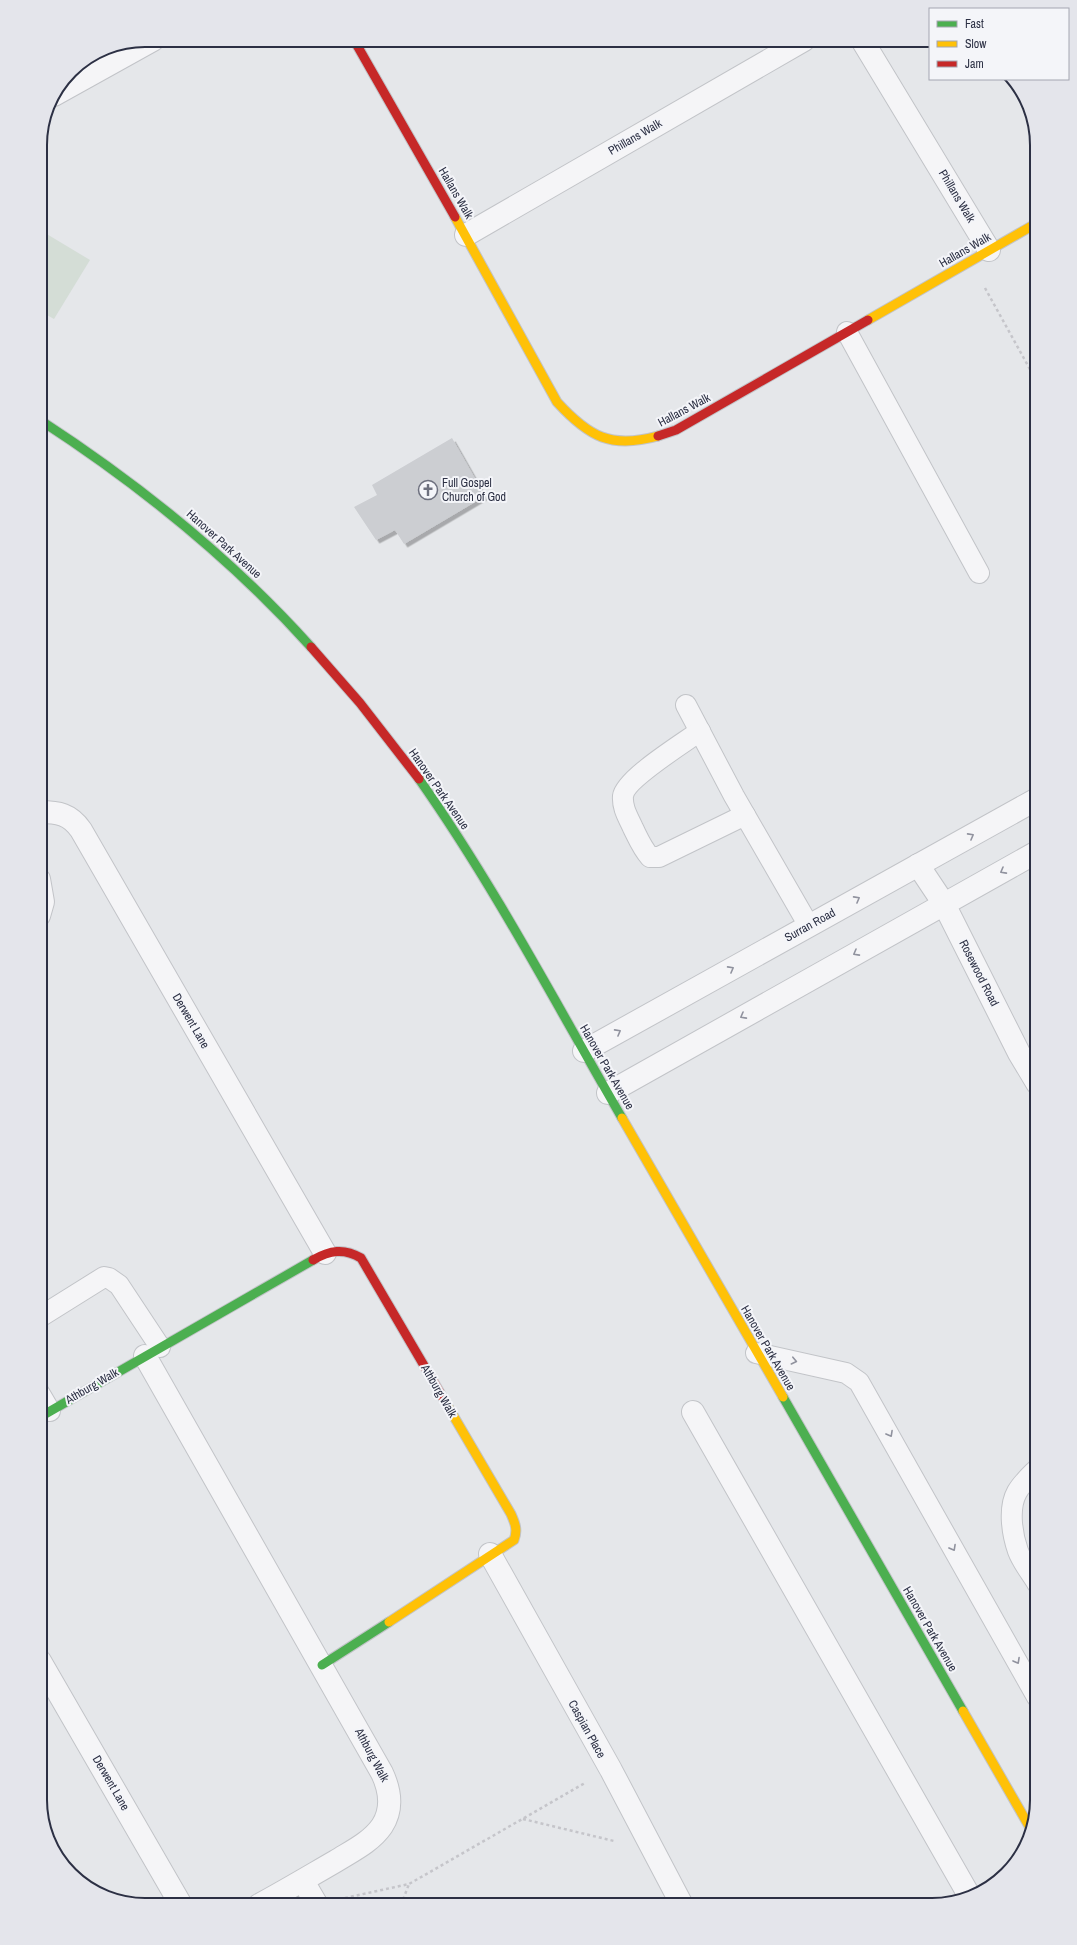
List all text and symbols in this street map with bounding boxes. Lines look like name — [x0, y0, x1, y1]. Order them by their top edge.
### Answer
legend — [929, 8, 1069, 80]
text: Fast — [965, 16, 984, 32]
text: Slow — [965, 36, 987, 52]
text: Jam — [965, 56, 984, 72]
street label: Phillans Walk — [605, 115, 665, 159]
street label: Hallans Walk — [435, 164, 477, 222]
street label: Phillans Walk — [935, 166, 979, 226]
street label: Hallans Walk — [936, 229, 994, 271]
street label: Hallans Walk — [655, 390, 713, 430]
place label: Full Gospel Church of God — [442, 475, 506, 505]
church icon: Full Gospel Church of God — [417, 479, 439, 501]
street label: Hanover Park Avenue — [183, 506, 265, 582]
street label: Hanover Park Avenue — [405, 745, 473, 833]
one-way arrow — [967, 833, 974, 840]
one-way arrow — [1000, 866, 1007, 874]
one-way arrow — [853, 896, 860, 903]
street label: Surran Road — [782, 904, 838, 946]
street label: Rosewood Road — [955, 937, 1003, 1009]
one-way arrow — [853, 948, 861, 955]
one-way arrow — [727, 966, 735, 974]
street label: Derwent Lane — [169, 990, 213, 1052]
one-way arrow — [740, 1012, 747, 1019]
street label: Hanover Park Avenue — [576, 1022, 638, 1112]
one-way arrow — [614, 1030, 621, 1037]
street label: Hanover Park Avenue — [737, 1303, 799, 1393]
one-way arrow — [791, 1357, 797, 1365]
street label: Athburg Walk — [417, 1361, 461, 1420]
street label: Athburg Walk — [62, 1364, 121, 1408]
one-way arrow — [885, 1430, 892, 1437]
one-way arrow — [948, 1544, 955, 1551]
street label: Hanover Park Avenue — [899, 1584, 961, 1674]
one-way arrow — [1012, 1657, 1019, 1664]
street label: Caspian Place — [564, 1697, 610, 1761]
street label: Athburg Walk — [351, 1724, 393, 1785]
street label: Derwent Lane — [89, 1752, 133, 1814]

